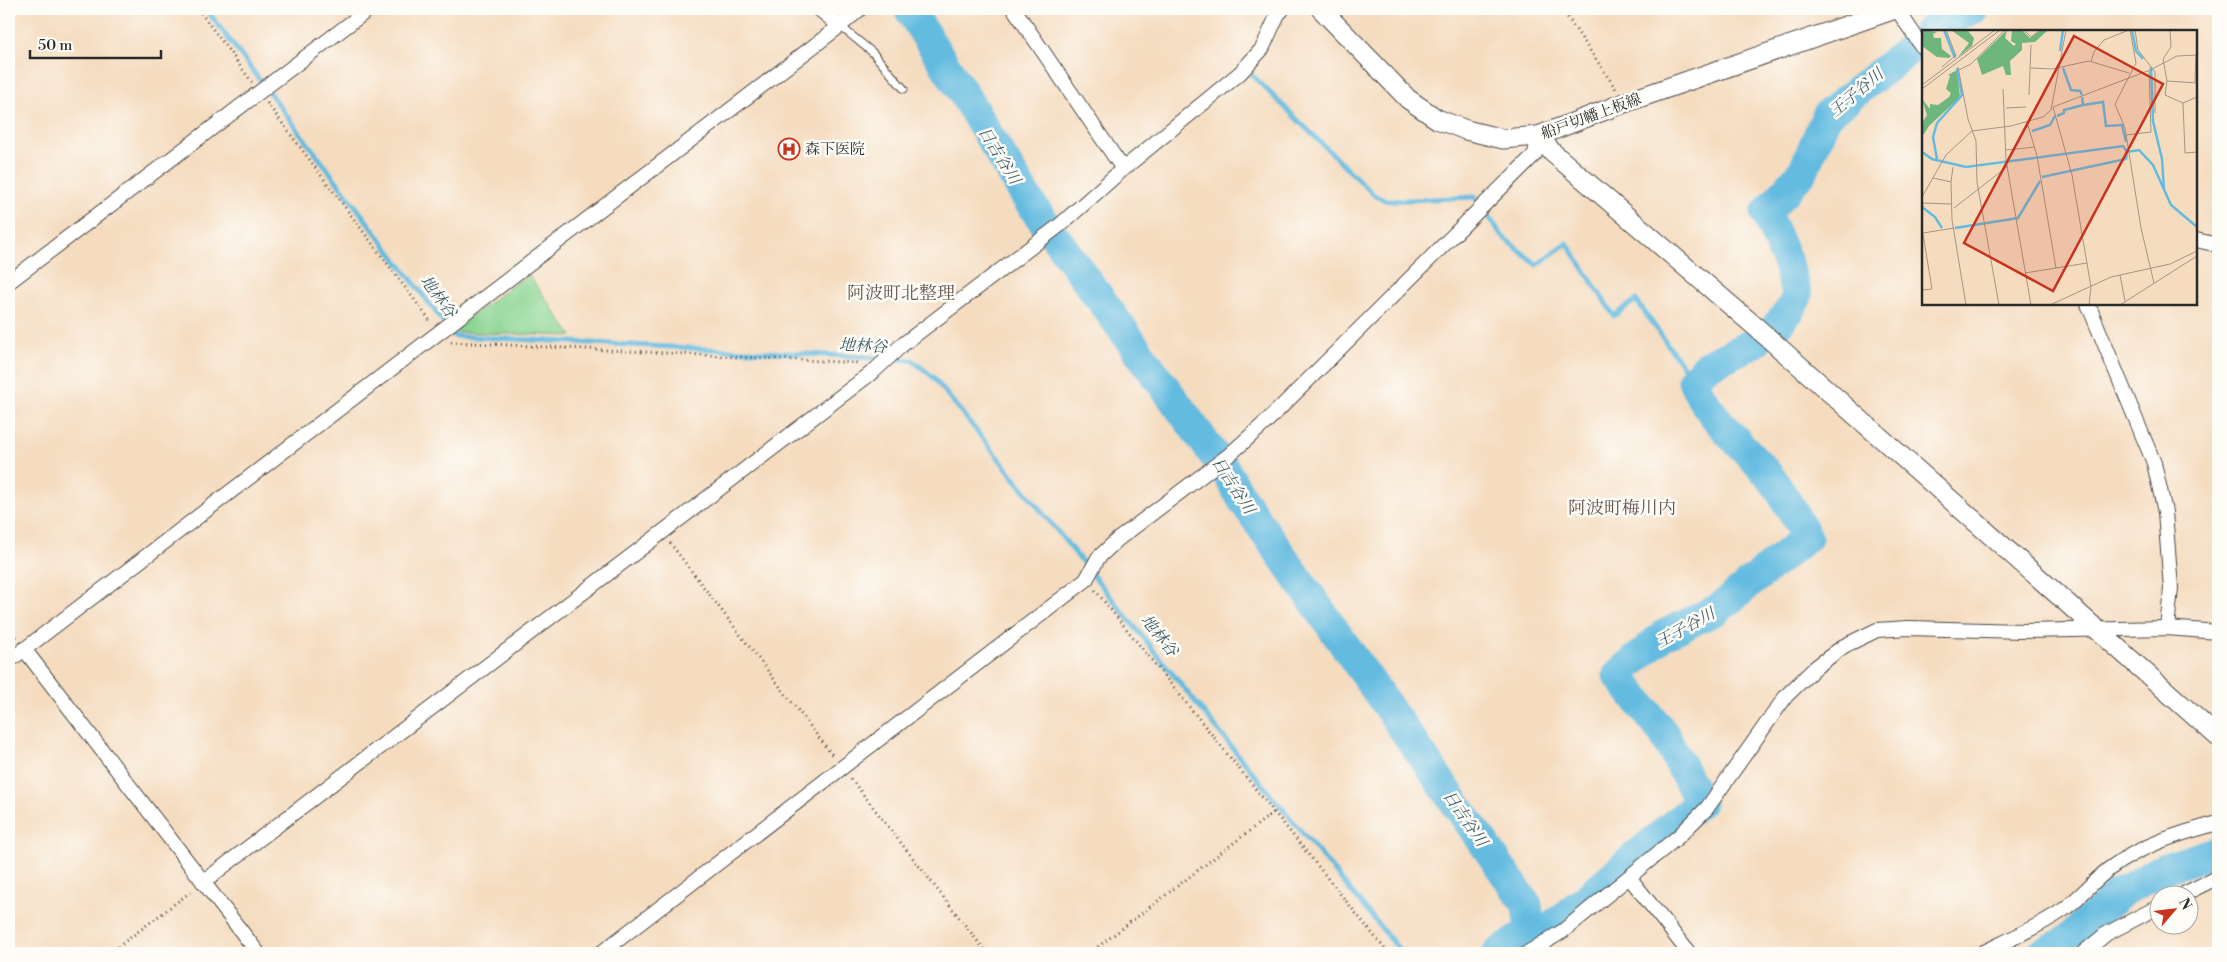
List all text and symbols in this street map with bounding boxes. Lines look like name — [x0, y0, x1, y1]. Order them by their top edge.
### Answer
scale bar — [30, 28, 161, 60]
inset map — [1922, 30, 2197, 305]
text: 50 m — [38, 36, 72, 55]
water label: 王子谷川 — [1826, 63, 1889, 121]
street label: 船戸切幡上板線 — [1539, 90, 1644, 143]
water label: 日吉谷川 — [974, 123, 1026, 190]
hospital icon: 森下医院 — [777, 137, 801, 161]
place label: 森下医院 — [805, 140, 865, 159]
water label: 地林谷 — [416, 271, 461, 323]
district label: 阿波町北整理 — [847, 282, 955, 305]
water label: 地林谷 — [838, 335, 888, 357]
water label: 日吉谷川 — [1207, 453, 1260, 519]
district label: 阿波町梅川内 — [1568, 497, 1676, 520]
water label: 王子谷川 — [1653, 603, 1720, 652]
water label: 地林谷 — [1136, 611, 1183, 661]
water label: 日吉谷川 — [1439, 787, 1493, 852]
north arrow — [2150, 884, 2200, 934]
text: N — [2174, 895, 2195, 913]

